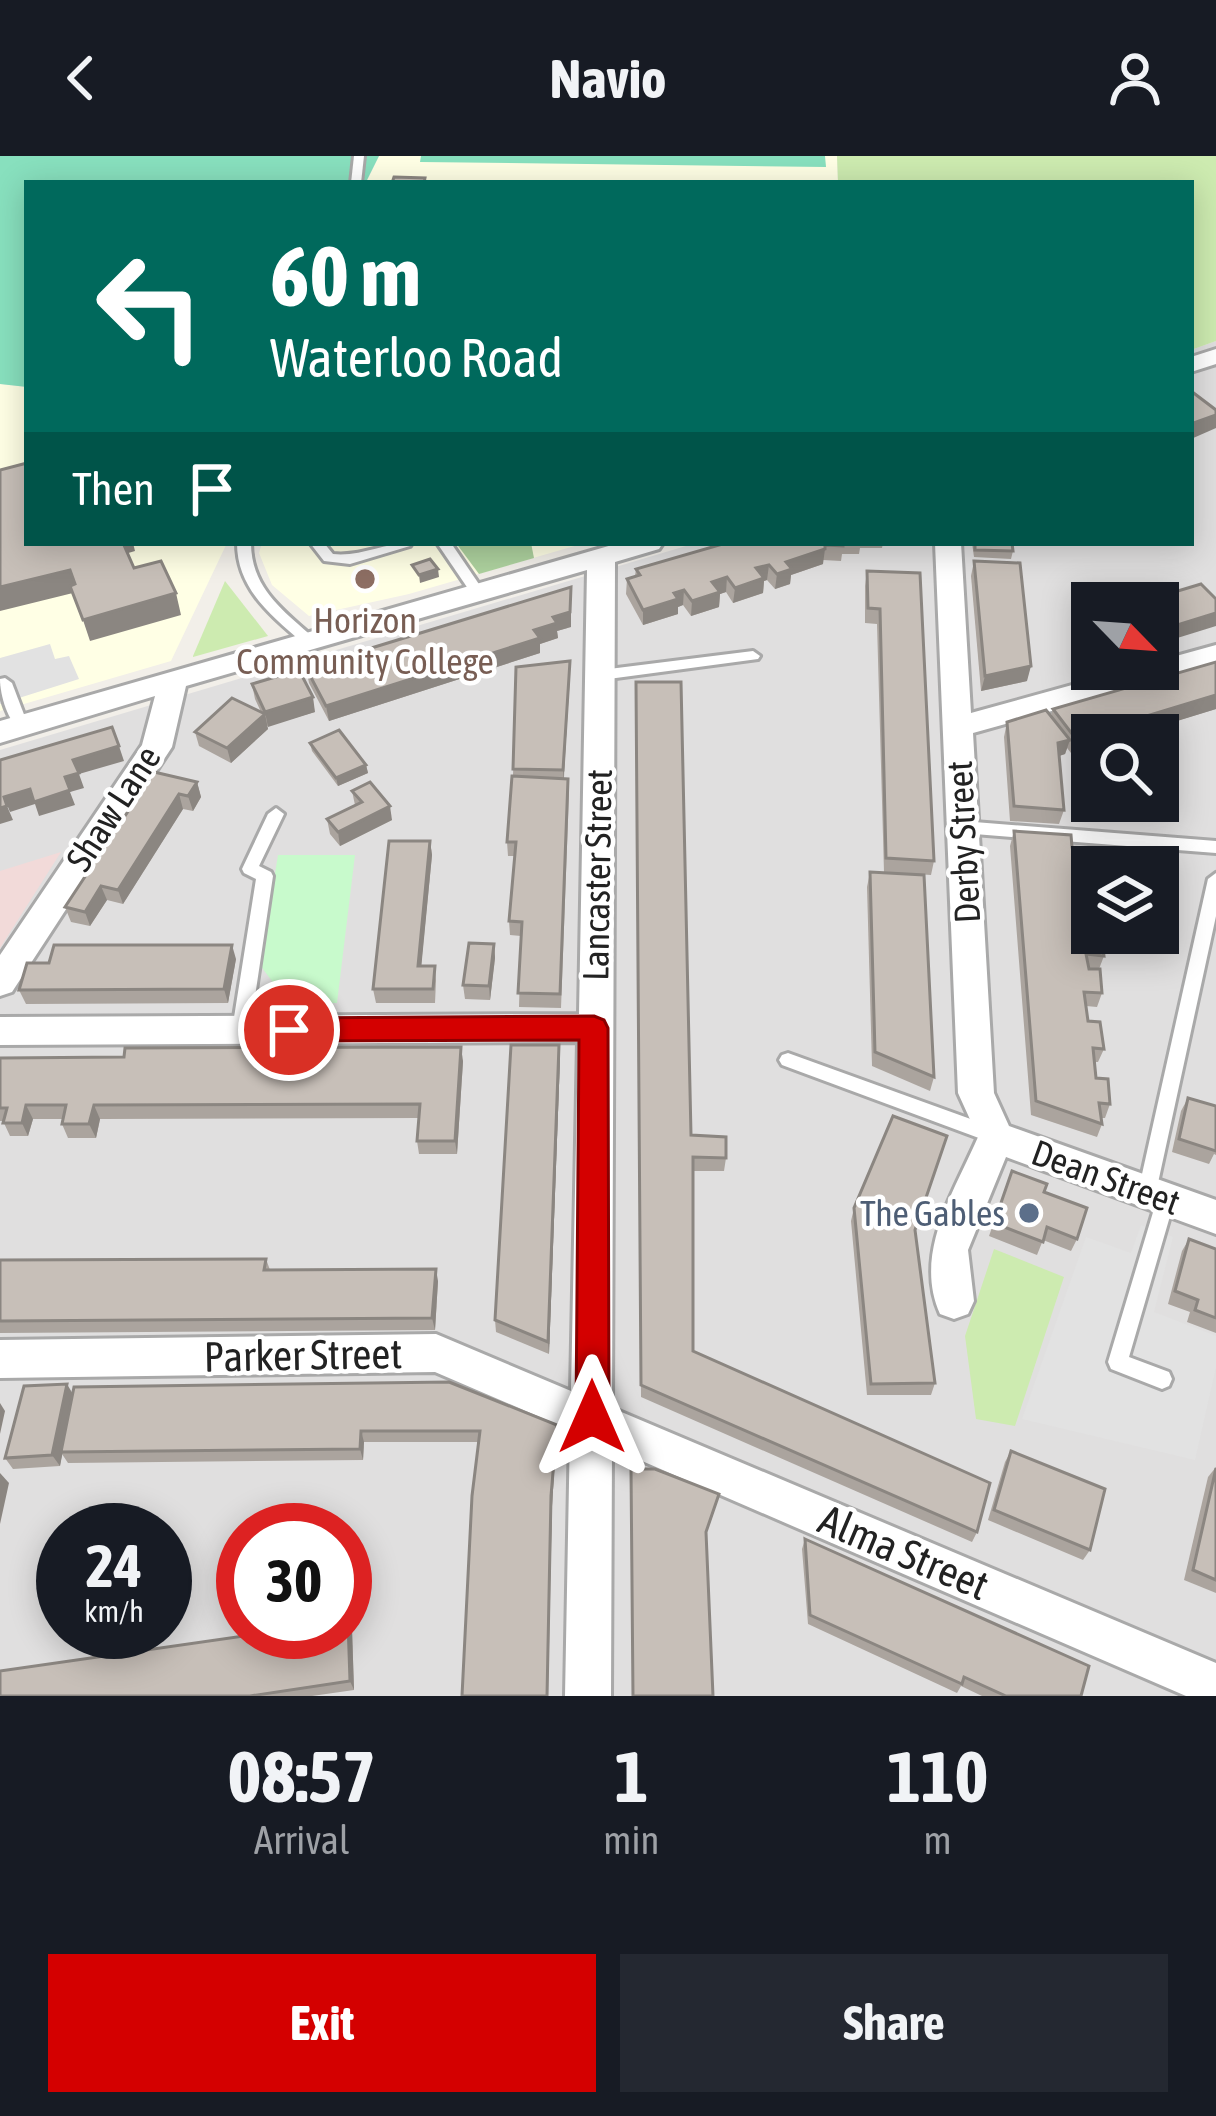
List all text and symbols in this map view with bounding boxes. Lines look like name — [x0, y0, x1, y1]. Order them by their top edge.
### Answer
icon: back — [48, 45, 114, 111]
icon: person — [1102, 45, 1168, 111]
text: Navio — [549, 48, 667, 109]
icon: left — [72, 228, 228, 384]
text: 60 m — [270, 228, 421, 324]
text: Waterloo Road — [270, 327, 563, 388]
icon: arrive — [179, 456, 245, 522]
text: Then — [72, 463, 155, 515]
marker: Horizon Community College — [352, 566, 378, 592]
north arrow — [1071, 582, 1179, 690]
map controls — [1071, 582, 1179, 954]
place label: Horizon Community College — [236, 599, 494, 682]
button: search — [1071, 714, 1179, 822]
street label: Shaw Lane — [57, 738, 169, 878]
street label: Derby Street — [938, 760, 988, 924]
street label: Lancaster Street — [574, 769, 620, 981]
button: layers — [1071, 846, 1179, 954]
pin — [238, 979, 340, 1081]
icon: arrive — [256, 997, 322, 1063]
street label: Dean Street — [1026, 1131, 1186, 1223]
place label: The Gables — [860, 1192, 1005, 1234]
marker: The Gables — [1016, 1200, 1042, 1226]
street label: Parker Street — [203, 1329, 403, 1381]
position arrow — [529, 1354, 655, 1480]
street label: Alma Street — [812, 1495, 996, 1609]
speed limit sign: 30 — [216, 1503, 372, 1659]
text: 24 — [86, 1531, 142, 1600]
text: km/h — [84, 1594, 144, 1628]
text: 08:57 — [228, 1735, 376, 1817]
text: 1 — [614, 1735, 648, 1817]
text: 110 — [887, 1735, 988, 1817]
text: Arrival — [254, 1818, 349, 1862]
text: min — [603, 1818, 659, 1862]
text: m — [924, 1818, 952, 1862]
button: Exit — [48, 1954, 596, 2092]
button: Share — [620, 1954, 1168, 2092]

